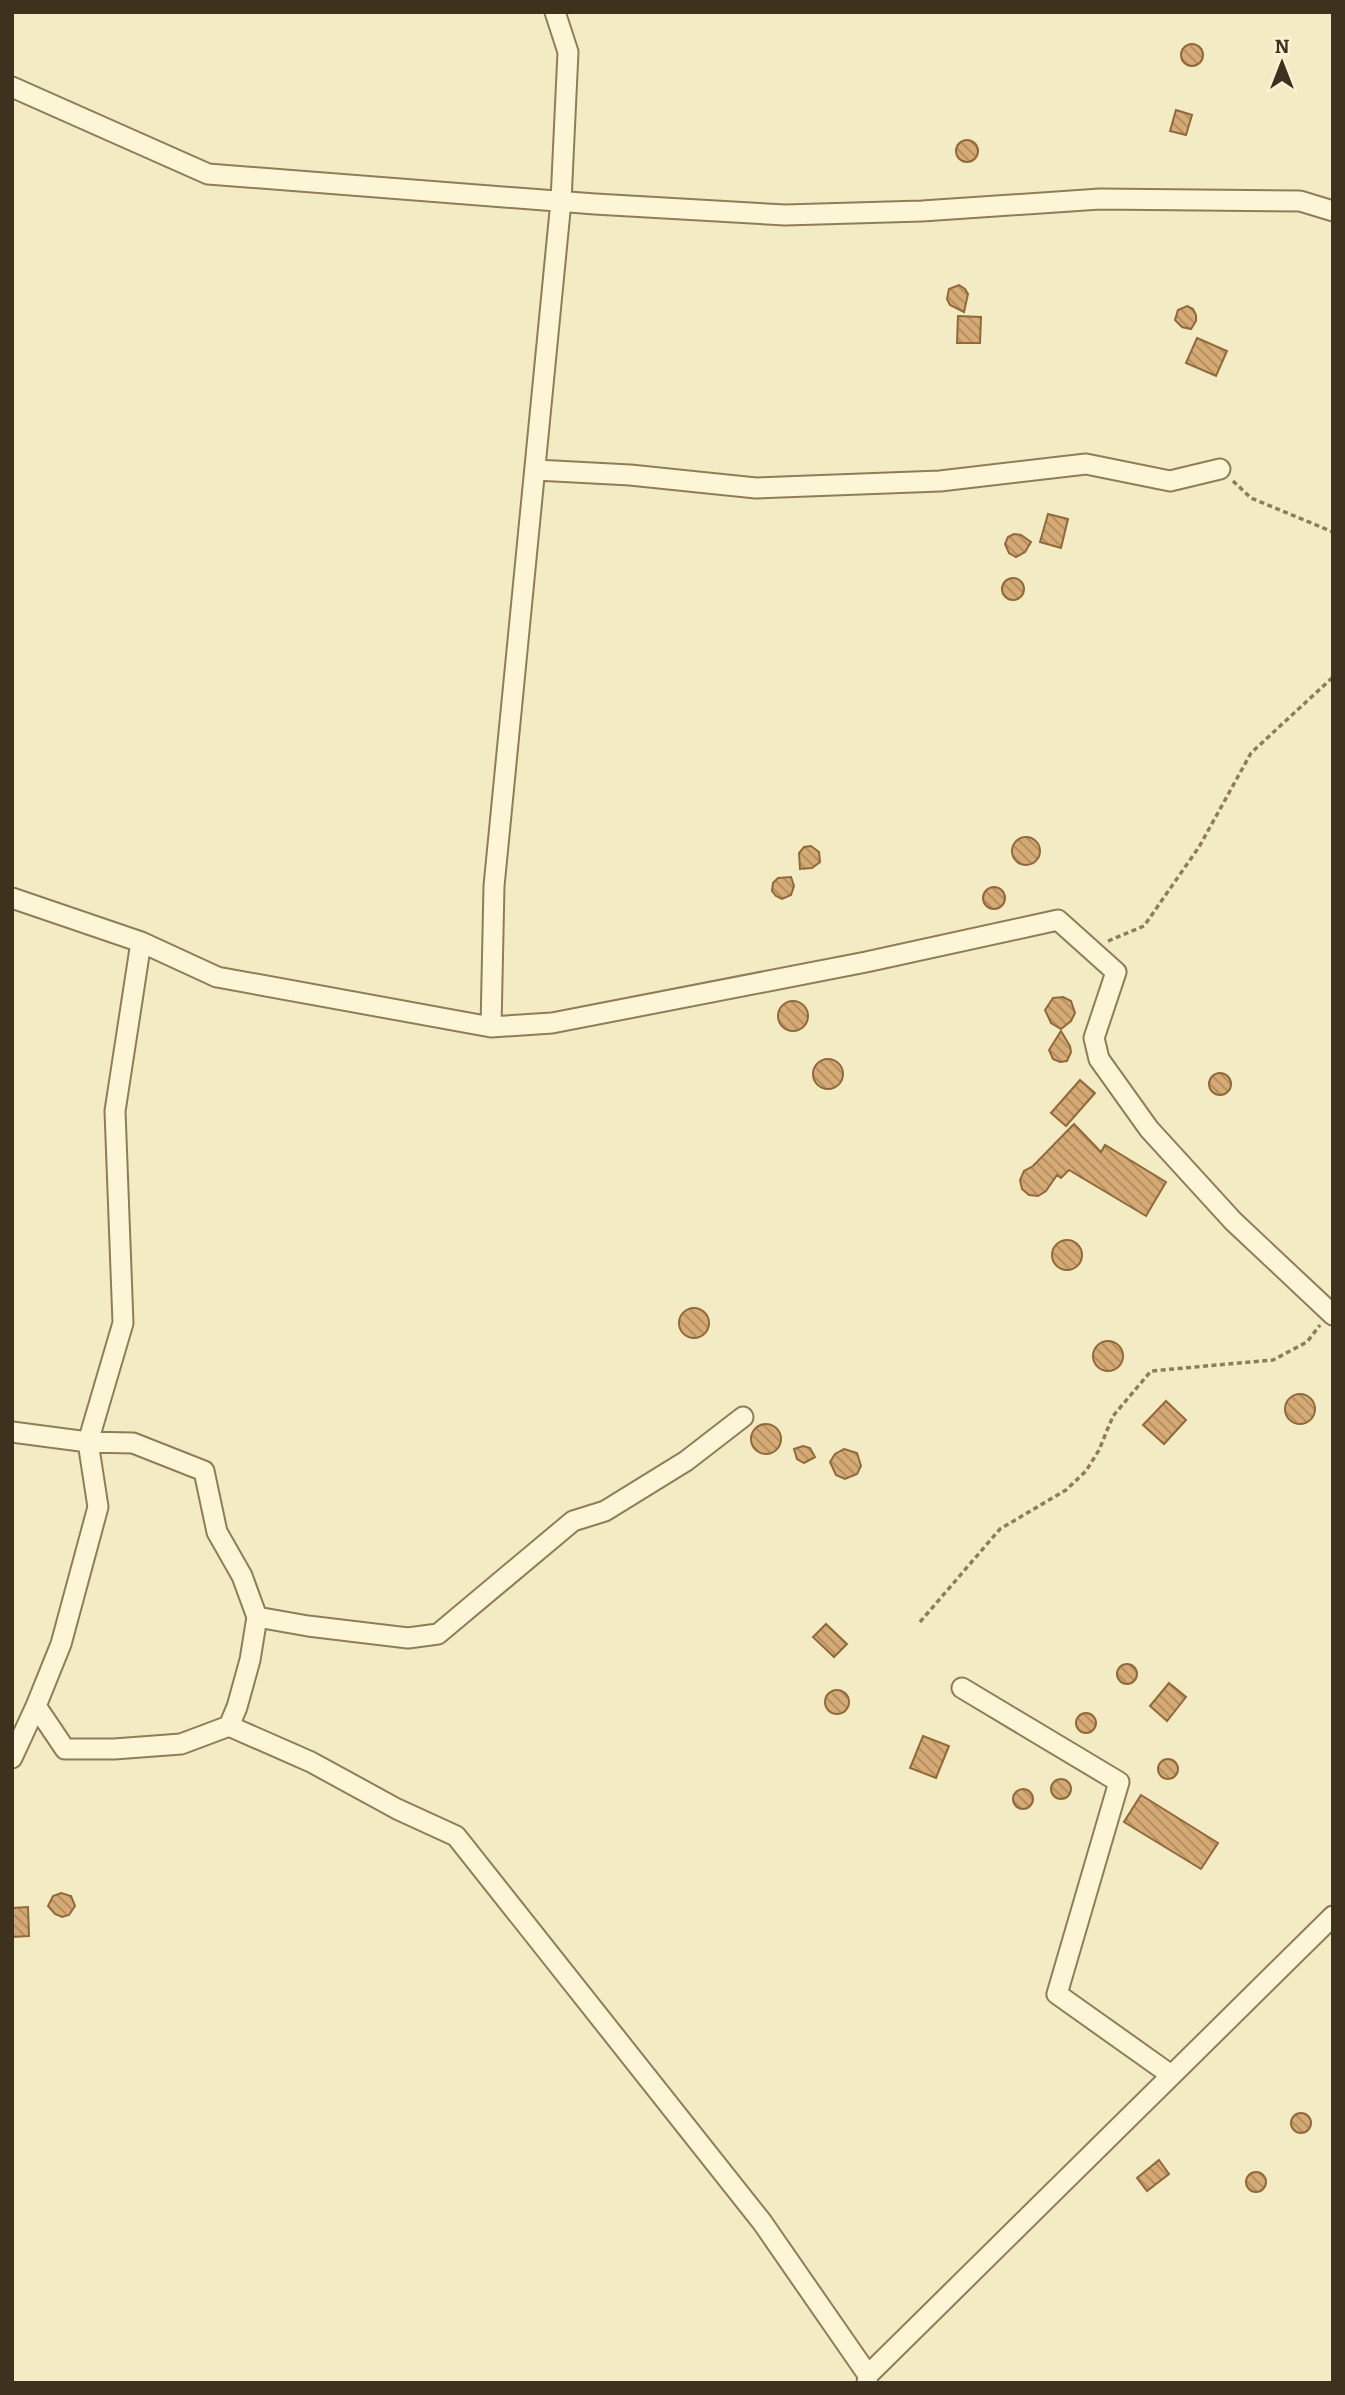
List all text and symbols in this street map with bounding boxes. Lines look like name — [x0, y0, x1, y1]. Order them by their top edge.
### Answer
north arrow — [1247, 28, 1317, 98]
text: N — [1275, 35, 1290, 58]

